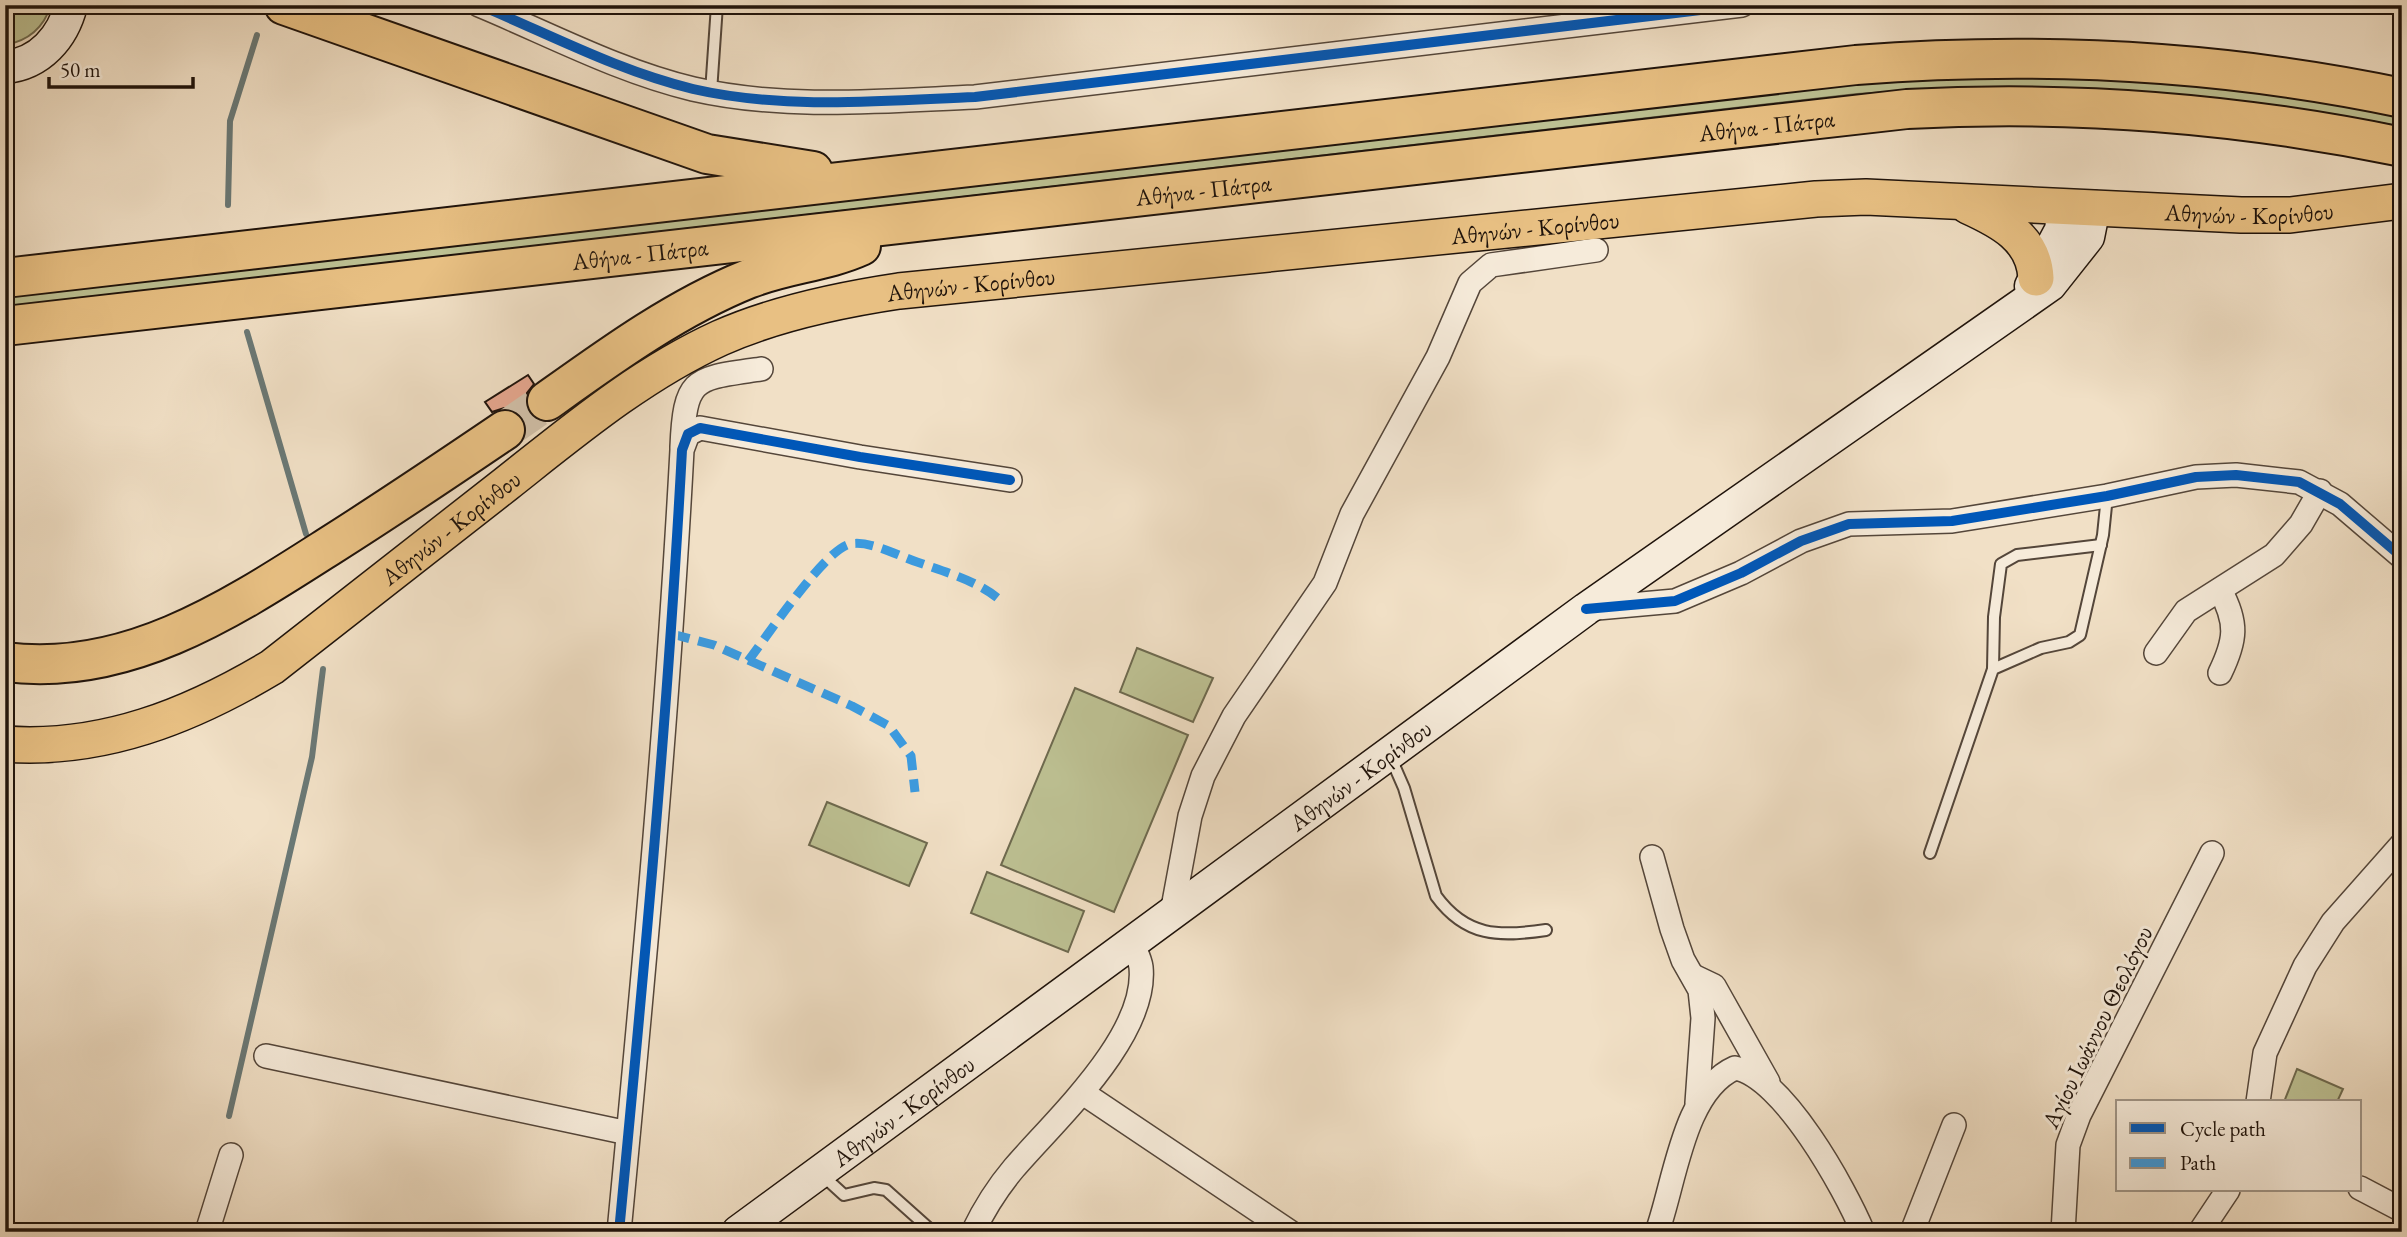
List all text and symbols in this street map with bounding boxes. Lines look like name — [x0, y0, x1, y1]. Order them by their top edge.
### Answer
scale bar — [49, 46, 192, 90]
text: 50 m — [60, 56, 101, 83]
street label: Αθήνα - Πάτρα — [1696, 102, 1836, 148]
street label: Αθήνα - Πάτρα — [1133, 166, 1273, 213]
street label: Αθηνών - Κορίνθου — [2163, 194, 2335, 231]
street label: Αθηνών - Κορίνθου — [1448, 203, 1621, 251]
street label: Αθήνα - Πάτρα — [569, 230, 710, 277]
street label: Αθηνών - Κορίνθου — [883, 260, 1057, 308]
street label: Αθηνών - Κορίνθου — [374, 463, 527, 592]
street label: Αθηνών - Κορίνθου — [1282, 712, 1437, 838]
street label: Αγίου Ιωάννου Θεολόγου — [2034, 921, 2159, 1134]
street label: Αθηνών - Κορίνθου — [825, 1048, 981, 1174]
legend — [2116, 1100, 2362, 1192]
text: Cycle path — [2180, 1115, 2266, 1142]
text: Path — [2180, 1149, 2217, 1176]

